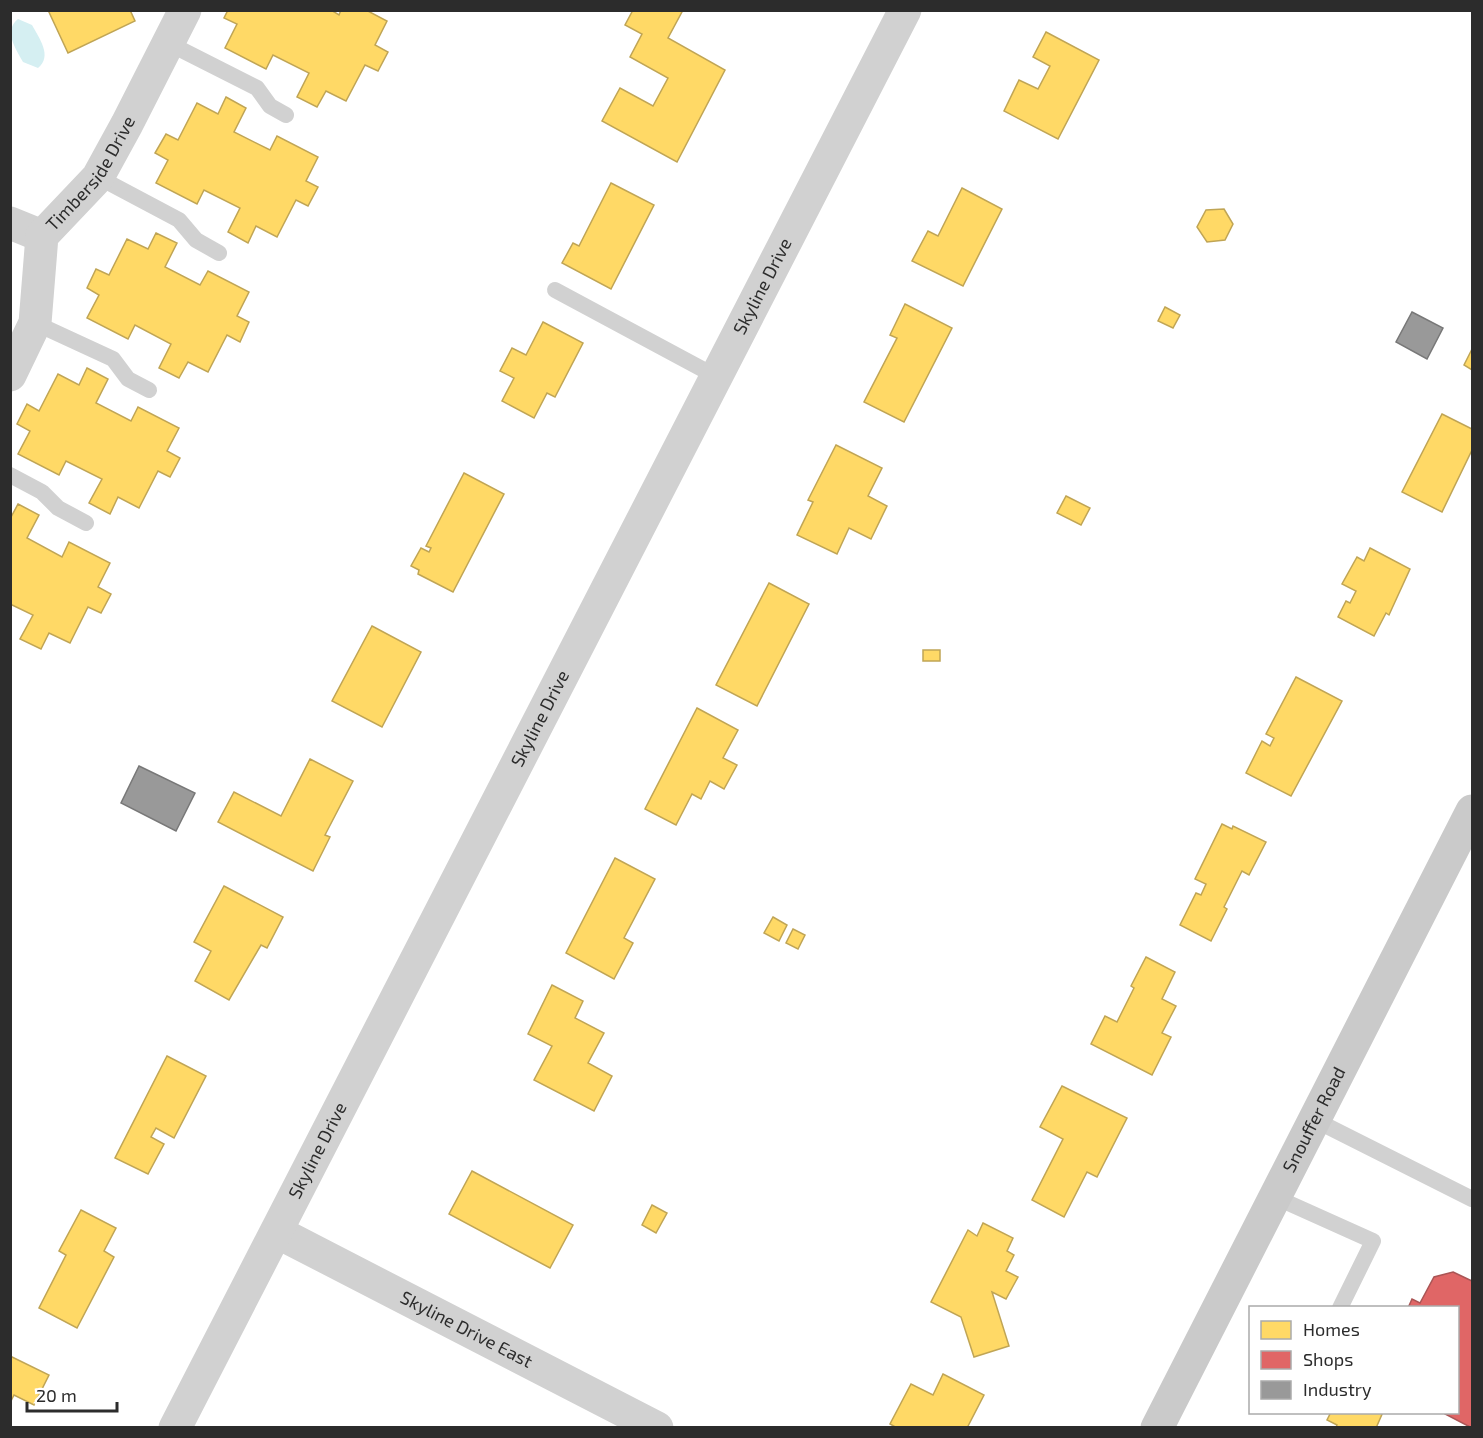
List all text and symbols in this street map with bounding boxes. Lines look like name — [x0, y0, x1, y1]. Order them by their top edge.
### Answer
street label: Timberside Drive — [41, 112, 139, 235]
street label: Skyline Drive — [728, 234, 796, 338]
street label: Skyline Drive — [505, 666, 573, 770]
street label: Snouffer Road — [1277, 1063, 1350, 1176]
street label: Skyline Drive — [283, 1098, 351, 1202]
street label: Skyline Drive East — [397, 1286, 537, 1372]
legend — [1249, 1306, 1459, 1414]
text: Homes — [1303, 1318, 1360, 1340]
text: Shops — [1303, 1348, 1353, 1370]
scale bar — [27, 1375, 117, 1413]
text: Industry — [1303, 1378, 1372, 1400]
text: 20 m — [36, 1384, 77, 1406]

